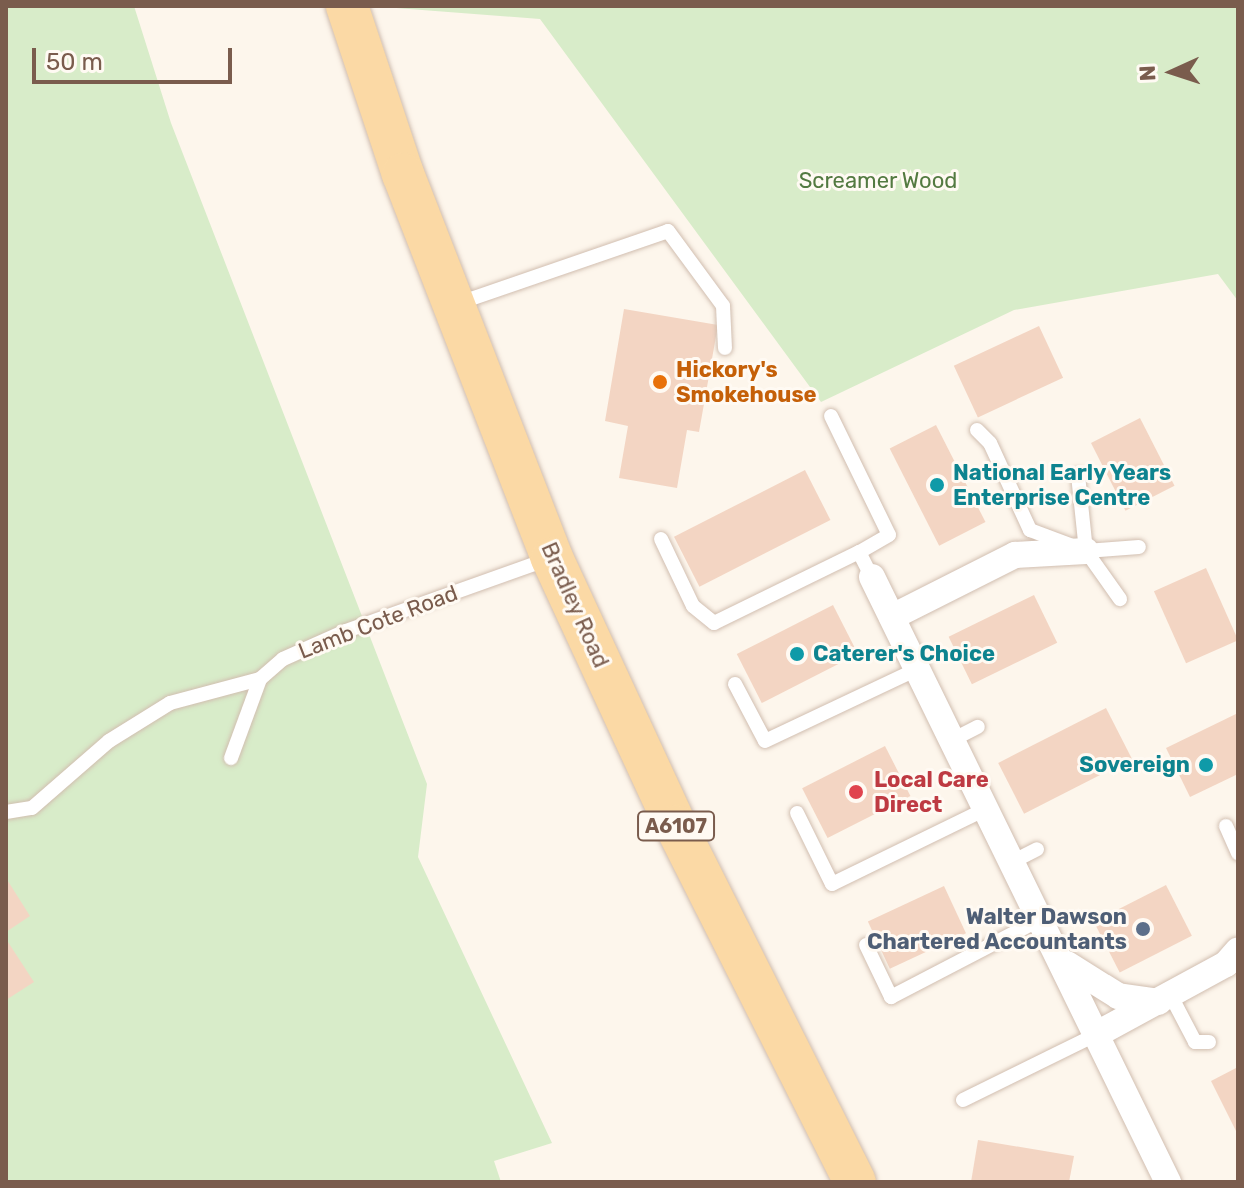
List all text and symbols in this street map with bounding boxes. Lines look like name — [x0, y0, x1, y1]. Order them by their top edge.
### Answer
scale bar — [36, 32, 236, 82]
north arrow — [1132, 32, 1212, 112]
text: 50 m — [46, 48, 103, 76]
text: N — [1134, 65, 1161, 82]
park label: Screamer Wood — [798, 168, 958, 194]
place label: Hickory's Smokehouse — [676, 356, 817, 408]
marker: Hickory's Smokehouse — [651, 373, 669, 391]
place label: National Early Years Enterprise Centre — [953, 459, 1172, 510]
marker: National Early Years Enterprise Centre — [928, 476, 946, 494]
street label: Bradley Road — [535, 538, 615, 672]
street label: Lamb Cote Road — [295, 580, 461, 664]
place label: Caterer's Choice — [813, 641, 995, 667]
marker: Caterer's Choice — [788, 645, 806, 663]
place label: Sovereign — [1079, 752, 1190, 778]
marker: Sovereign — [1197, 756, 1215, 774]
place label: Local Care Direct — [874, 766, 989, 818]
marker: Local Care Direct — [845, 781, 867, 803]
road number: A6107 — [636, 810, 716, 842]
place label: Walter Dawson Chartered Accountants — [867, 903, 1127, 954]
marker: Walter Dawson Chartered Accountants — [1134, 920, 1152, 938]

